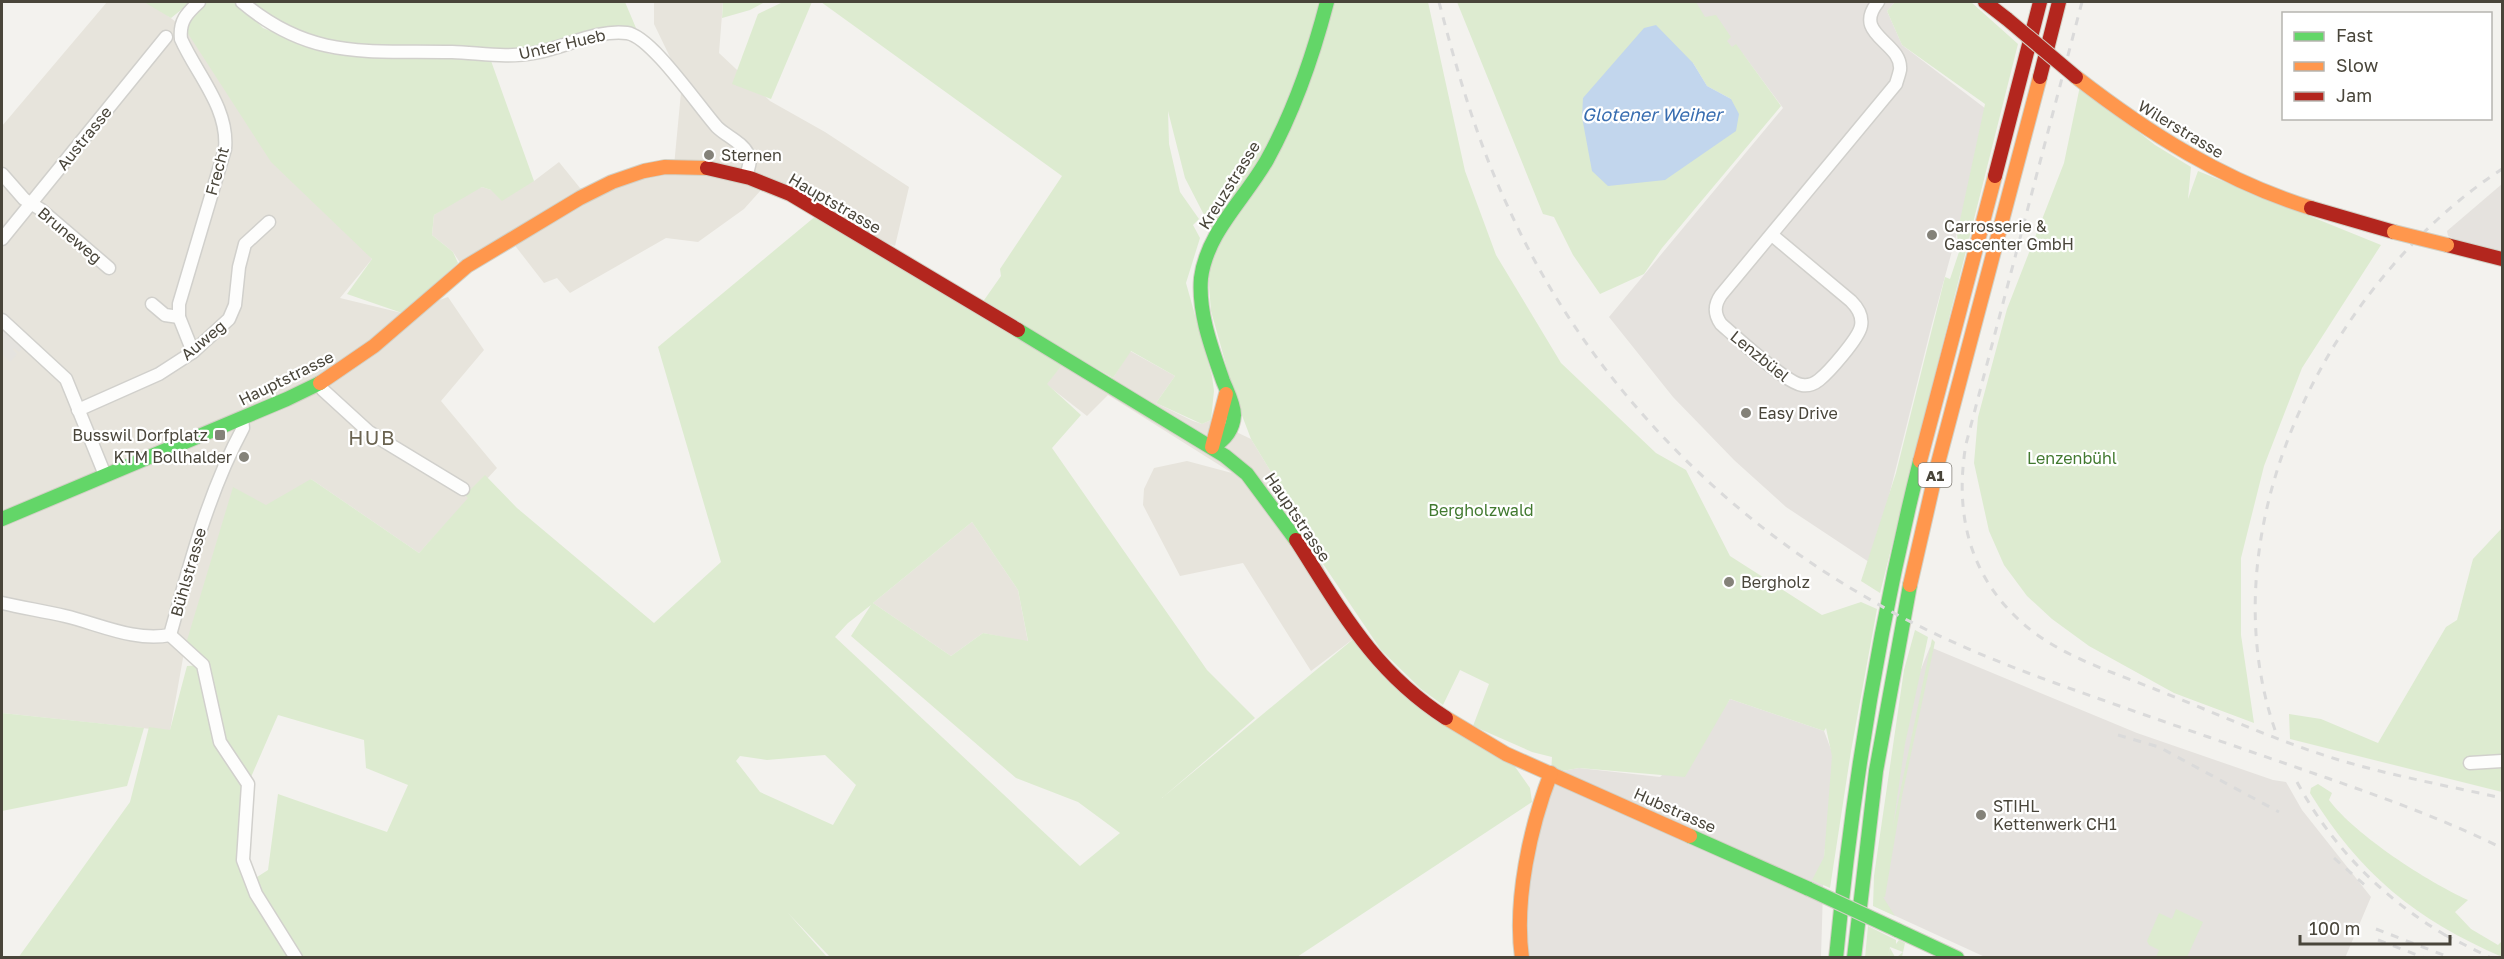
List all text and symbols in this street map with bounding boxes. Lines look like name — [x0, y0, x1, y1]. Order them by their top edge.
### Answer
legend — [2282, 12, 2492, 120]
street label: Unter Hueb — [517, 24, 607, 64]
text: Fast — [2336, 24, 2373, 46]
text: Slow — [2336, 54, 2379, 76]
text: Jam — [2336, 84, 2372, 106]
street label: Wilerstrasse — [2135, 96, 2227, 162]
street label: Austrasse — [52, 102, 116, 174]
water label: Glotener Weiher — [1582, 103, 1725, 125]
street label: Kreuzstrasse — [1194, 137, 1264, 233]
street label: Frecht — [201, 144, 233, 198]
place label: Sternen — [721, 145, 782, 165]
marker: Sternen — [702, 148, 716, 162]
street label: Hauptstrasse — [785, 168, 885, 238]
street label: Bruneweg — [34, 202, 106, 268]
place label: Carrosserie & Gascenter GmbH — [1944, 216, 2074, 254]
marker: Carrosserie & Gascenter GmbH — [1925, 228, 1939, 242]
street label: Auweg — [177, 316, 229, 364]
street label: Lenzbüel — [1726, 326, 1794, 386]
street label: Hauptstrasse — [235, 346, 337, 410]
place label: Easy Drive — [1758, 403, 1838, 423]
marker: Easy Drive — [1739, 406, 1753, 420]
place label: Busswil Dorfplatz — [72, 425, 208, 445]
district label: HUB — [348, 425, 396, 449]
marker: Busswil Dorfplatz — [213, 428, 227, 442]
place label: KTM Bollhalder — [114, 447, 232, 467]
park label: Lenzenbühl — [2027, 448, 2117, 468]
marker: KTM Bollhalder — [237, 450, 251, 464]
road number: A1 — [1918, 463, 1952, 487]
street label: Hauptstrasse — [1261, 469, 1335, 565]
park label: Bergholzwald — [1428, 500, 1534, 520]
street label: Bühlstrasse — [166, 525, 210, 619]
place label: Bergholz — [1741, 572, 1810, 592]
marker: Bergholz — [1722, 575, 1736, 589]
street label: Hubstrasse — [1631, 783, 1719, 837]
place label: STIHL Kettenwerk CH1 — [1993, 796, 2117, 834]
marker: STIHL Kettenwerk CH1 — [1974, 808, 1988, 822]
scale bar — [2300, 908, 2450, 946]
text: 100 m — [2309, 917, 2360, 939]

